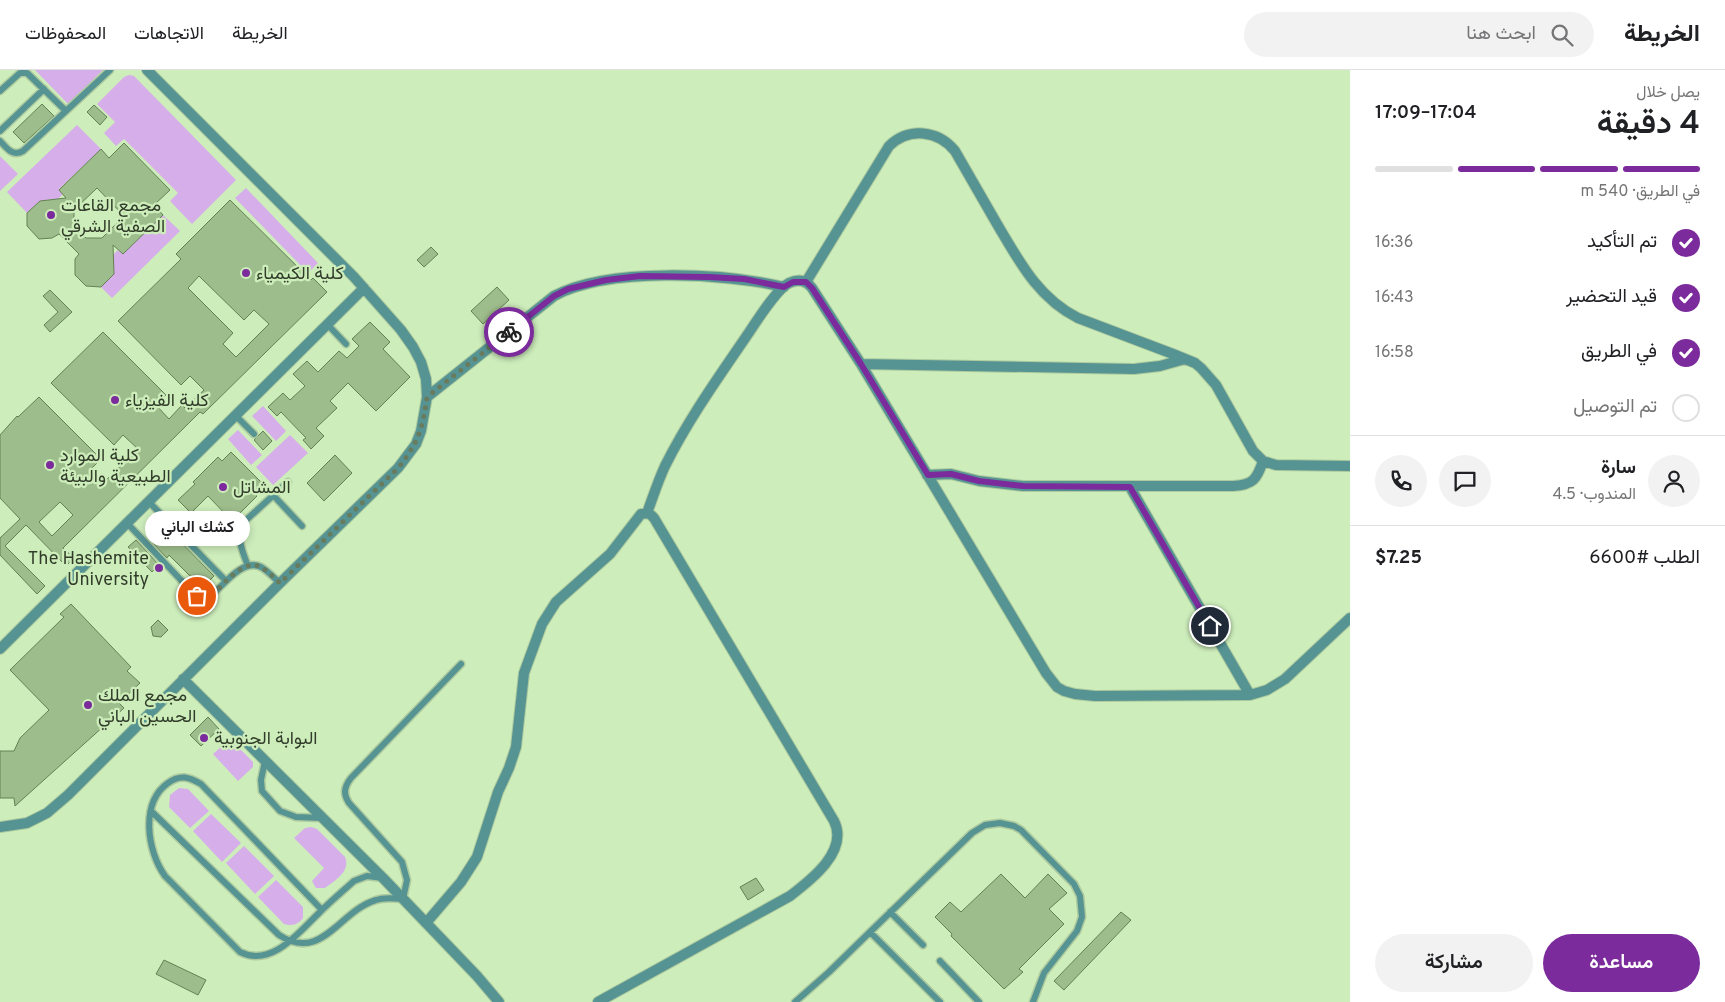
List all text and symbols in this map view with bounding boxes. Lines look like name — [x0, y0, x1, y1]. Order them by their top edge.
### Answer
search box — [1244, 12, 1594, 57]
text: الخريطة — [1624, 20, 1700, 50]
icon: search — [1548, 21, 1576, 49]
text: ابحث هنا — [1466, 22, 1536, 46]
text: المحفوظات — [25, 23, 106, 46]
text: الاتجاهات — [134, 23, 204, 46]
text: الخريطة — [232, 23, 288, 46]
text: يصل خلال — [1636, 83, 1700, 103]
text: 17:04–17:09 — [1375, 101, 1477, 125]
text: 4 دقيقة — [1597, 105, 1700, 145]
text: في الطريق · 540 m — [1581, 182, 1700, 202]
place label: مجمع القاعات الصفية الشرقي — [61, 195, 165, 241]
marker: مجمع القاعات الصفية الشرقي — [45, 209, 57, 221]
icon: check — [1672, 229, 1700, 257]
text: تم التأكيد — [1587, 230, 1657, 254]
text: 16:36 — [1375, 233, 1413, 253]
place label: كلية الكيمياء — [256, 263, 344, 286]
marker: كلية الكيمياء — [240, 267, 252, 279]
icon: check — [1672, 284, 1700, 312]
text: قيد التحضير — [1566, 285, 1657, 309]
text: 16:43 — [1375, 288, 1414, 308]
courier — [484, 307, 534, 357]
icon: bike — [495, 318, 523, 346]
icon: check — [1672, 339, 1700, 367]
text: في الطريق — [1581, 340, 1657, 364]
text: 16:58 — [1375, 343, 1414, 363]
place label: كلية الفيزياء — [125, 390, 209, 413]
marker: كلية الفيزياء — [109, 394, 121, 406]
text: تم التوصيل — [1573, 395, 1657, 419]
place label: كلية الموارد الطبيعية والبيئة — [60, 445, 171, 489]
button: phone — [1375, 455, 1427, 507]
button: chat — [1439, 455, 1491, 507]
button: person — [1648, 455, 1700, 507]
text: سارة — [1601, 456, 1636, 480]
marker: كلية الموارد الطبيعية والبيئة — [44, 459, 56, 471]
place label: المشاتل — [233, 477, 291, 500]
marker: المشاتل — [217, 481, 229, 493]
text: المندوب · 4.5 — [1553, 485, 1636, 505]
callout: كشك الباني — [144, 511, 250, 546]
text: كشك الباني — [161, 518, 234, 538]
text: $7.25 — [1375, 546, 1422, 570]
text: الطلب #6600 — [1589, 546, 1700, 570]
place label: The Hashemite University — [28, 548, 149, 592]
marker: The Hashemite University — [153, 562, 165, 574]
pin — [176, 575, 218, 617]
icon: bag — [183, 582, 211, 610]
pin — [1189, 605, 1231, 647]
icon: home — [1196, 612, 1224, 640]
place label: مجمع الملك الحسين الباني — [98, 685, 196, 731]
marker: مجمع الملك الحسين الباني — [82, 699, 94, 711]
place label: البوابة الجنوبية — [214, 728, 318, 751]
marker: البوابة الجنوبية — [198, 732, 210, 744]
button: مشاركة — [1375, 934, 1533, 992]
button: مساعدة — [1543, 934, 1700, 992]

